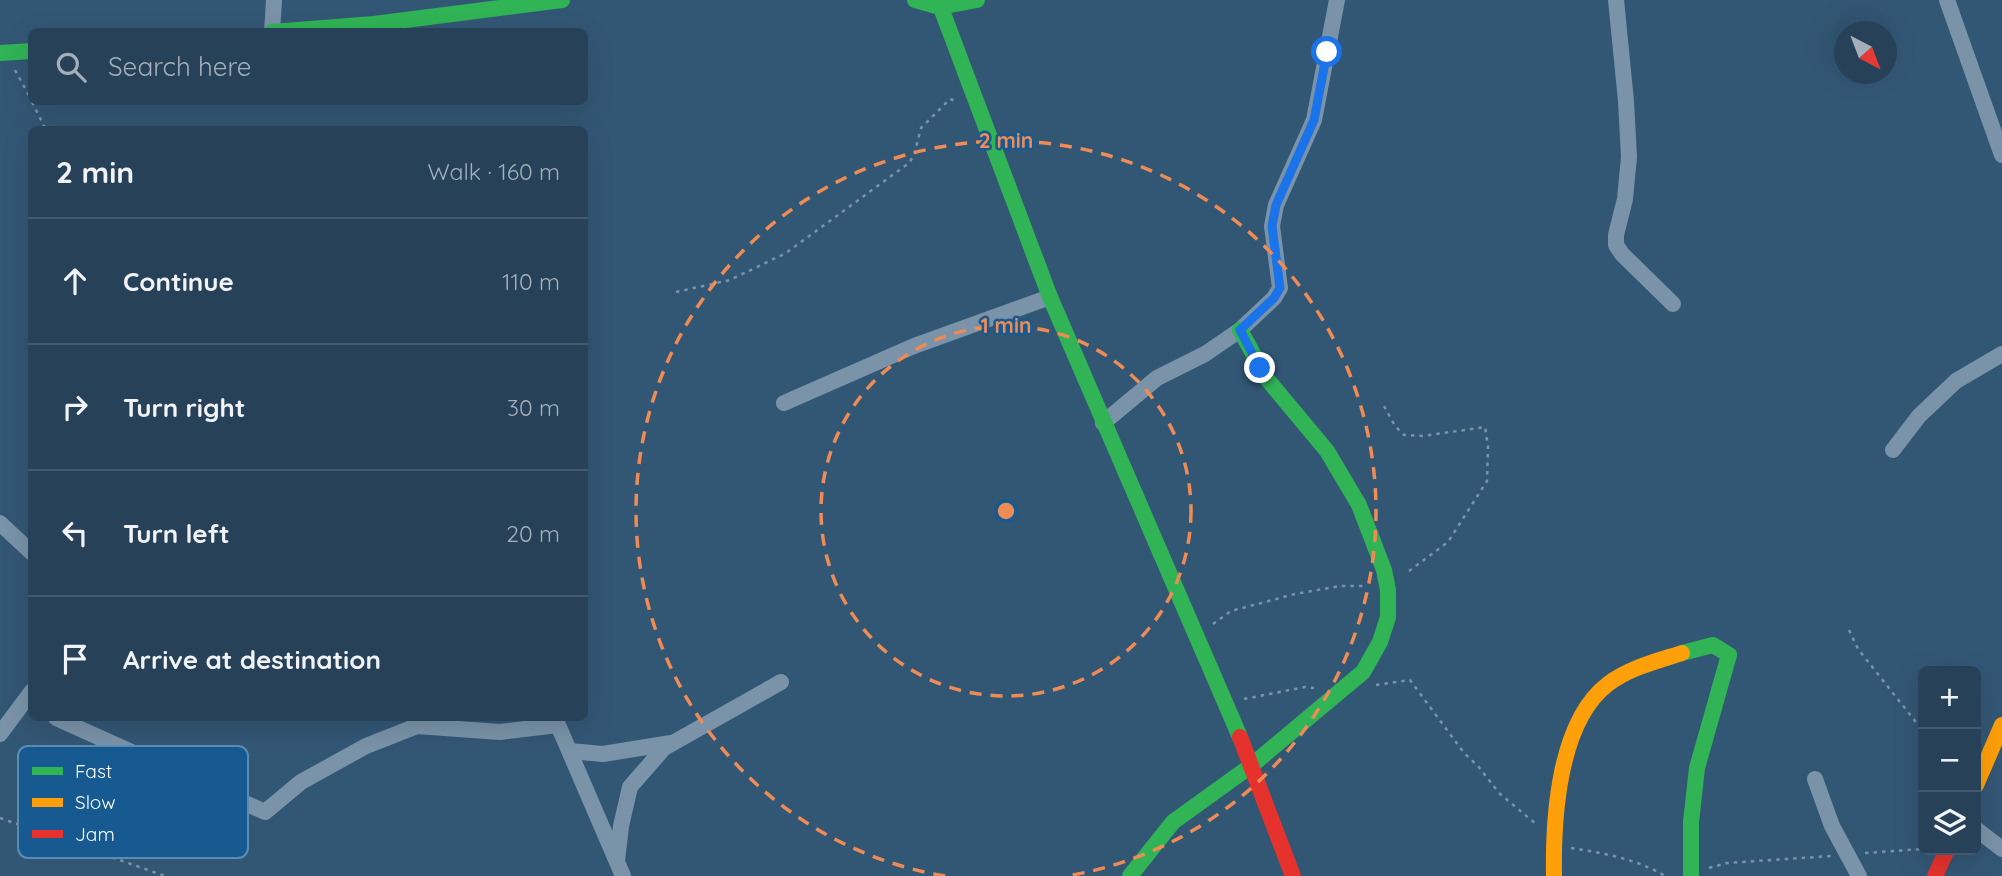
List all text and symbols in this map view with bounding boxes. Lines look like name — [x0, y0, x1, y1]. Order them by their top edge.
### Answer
north arrow — [1834, 21, 1897, 84]
search box — [28, 28, 588, 105]
route start — [1311, 36, 1342, 67]
icon: search — [52, 48, 90, 86]
text: Search here — [108, 50, 252, 83]
text: 2 min — [979, 127, 1033, 153]
text: 2 min — [56, 153, 134, 191]
text: Walk · 160 m — [428, 157, 560, 186]
icon: ahead — [56, 262, 94, 300]
text: Continue — [123, 265, 234, 298]
text: 110 m — [502, 267, 560, 296]
text: 1 min — [981, 312, 1031, 338]
route end — [1244, 352, 1275, 383]
icon: right — [56, 388, 94, 426]
text: Turn right — [123, 391, 245, 424]
text: 30 m — [507, 393, 560, 422]
centre of rings — [994, 499, 1018, 523]
icon: left — [56, 514, 94, 552]
text: Turn left — [123, 517, 230, 550]
text: 20 m — [506, 519, 560, 548]
icon: arrive — [56, 640, 94, 678]
text: Arrive at destination — [123, 643, 381, 676]
map controls — [1918, 666, 1981, 855]
button: + — [1918, 666, 1981, 729]
button: − — [1918, 729, 1981, 792]
legend — [18, 746, 248, 858]
text: Fast — [75, 759, 112, 783]
text: Slow — [75, 790, 116, 814]
button: layers — [1918, 792, 1981, 855]
text: Jam — [75, 822, 115, 846]

